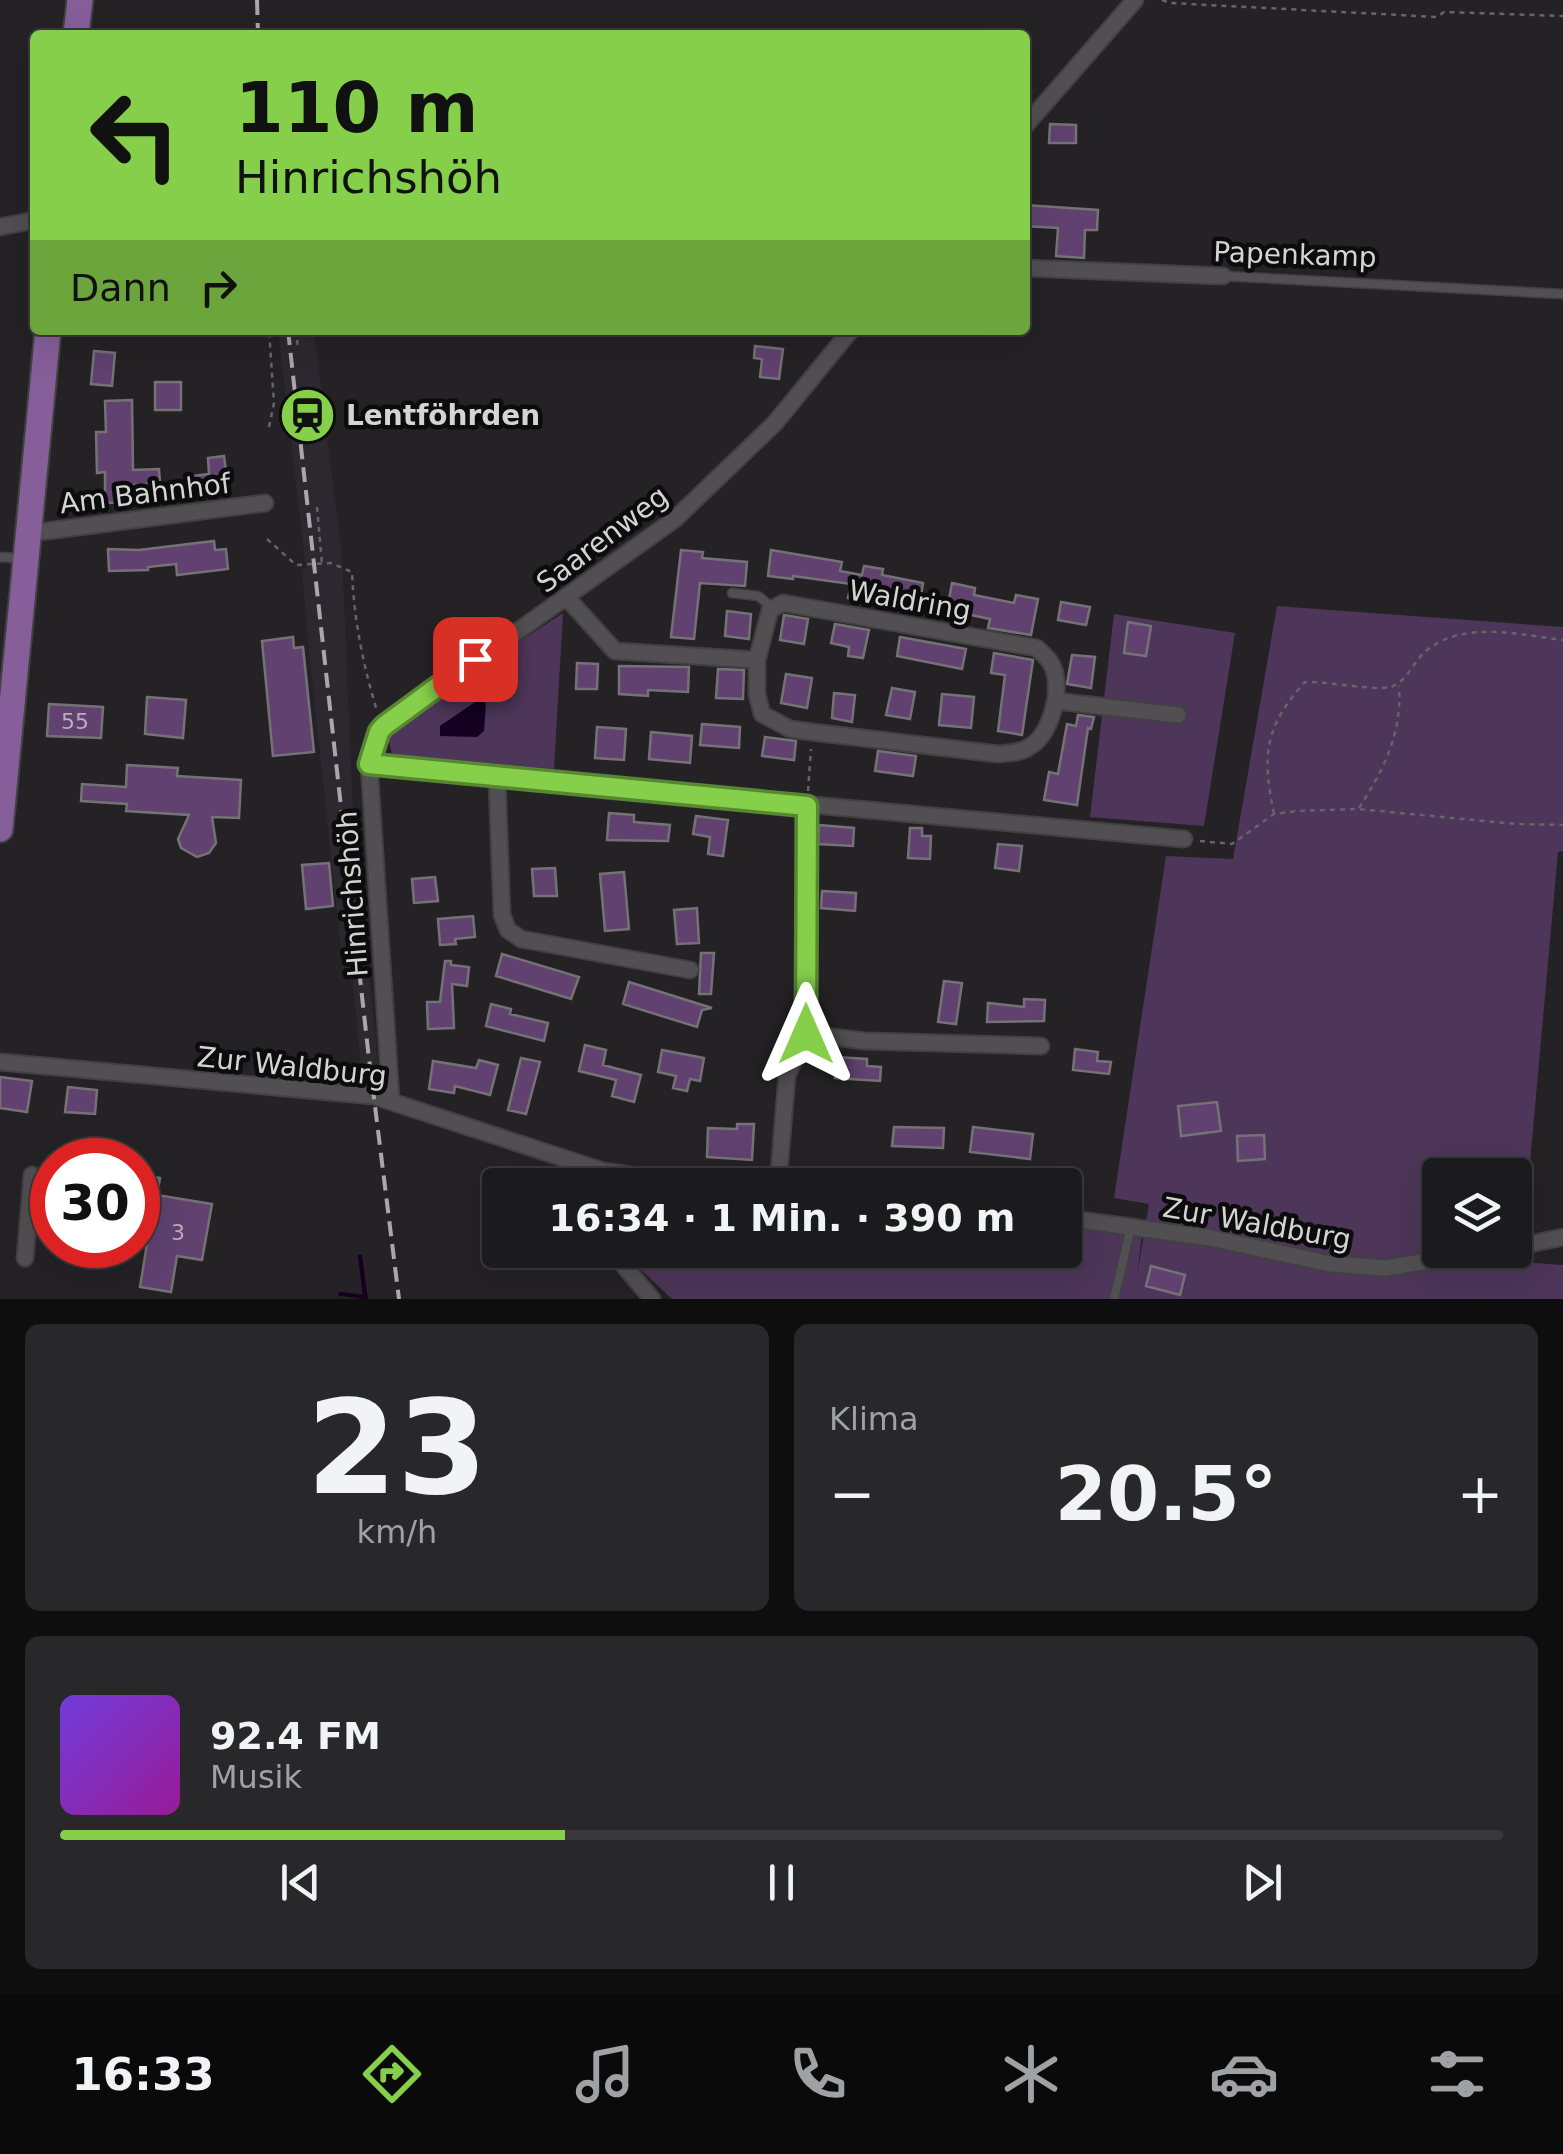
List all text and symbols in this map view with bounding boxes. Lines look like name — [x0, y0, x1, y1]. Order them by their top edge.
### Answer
text: 110 m — [235, 67, 478, 149]
icon: left — [70, 70, 200, 200]
text: Hinrichshöh — [235, 151, 502, 204]
street label: Papenkamp — [1213, 235, 1377, 274]
icon: right — [191, 260, 246, 315]
text: Dann — [70, 266, 171, 310]
station icon: Lentföhrden — [277, 385, 337, 445]
place label: Lentföhrden — [346, 399, 540, 432]
street label: Am Bahnhof — [58, 467, 234, 520]
street label: Saarenweg — [530, 479, 674, 599]
street label: Waldring — [846, 574, 974, 627]
pin — [433, 617, 518, 702]
icon: arrive — [448, 632, 503, 687]
house number: 55 — [61, 709, 89, 734]
street label: Hinrichshöh — [330, 810, 375, 978]
position arrow — [754, 982, 858, 1086]
street label: Zur Waldburg — [196, 1040, 388, 1093]
speed limit sign: 30 — [30, 1138, 160, 1268]
map controls — [1422, 1158, 1532, 1268]
button: layers — [1422, 1158, 1532, 1268]
street label: Zur Waldburg — [1160, 1191, 1353, 1256]
text: 16:34 · 1 Min. · 390 m — [549, 1196, 1015, 1240]
house number: 3 — [171, 1220, 185, 1245]
text: 23 — [307, 1372, 487, 1524]
text: Klima — [829, 1400, 919, 1438]
text: 20.5° — [1055, 1450, 1277, 1538]
text: − — [829, 1462, 875, 1526]
text: + — [1457, 1462, 1503, 1526]
text: km/h — [357, 1513, 437, 1551]
text: 92.4 FM — [210, 1714, 381, 1758]
text: Musik — [210, 1758, 302, 1796]
icon: previous — [273, 1855, 328, 1910]
icon: pause — [754, 1855, 809, 1910]
icon: next — [1235, 1855, 1290, 1910]
icon: directions — [357, 2039, 427, 2109]
icon: music — [570, 2039, 640, 2109]
icon: phone — [783, 2039, 853, 2109]
icon: climate — [996, 2039, 1066, 2109]
icon: car — [1209, 2039, 1279, 2109]
icon: filters — [1422, 2039, 1492, 2109]
text: 16:33 — [71, 2048, 215, 2101]

